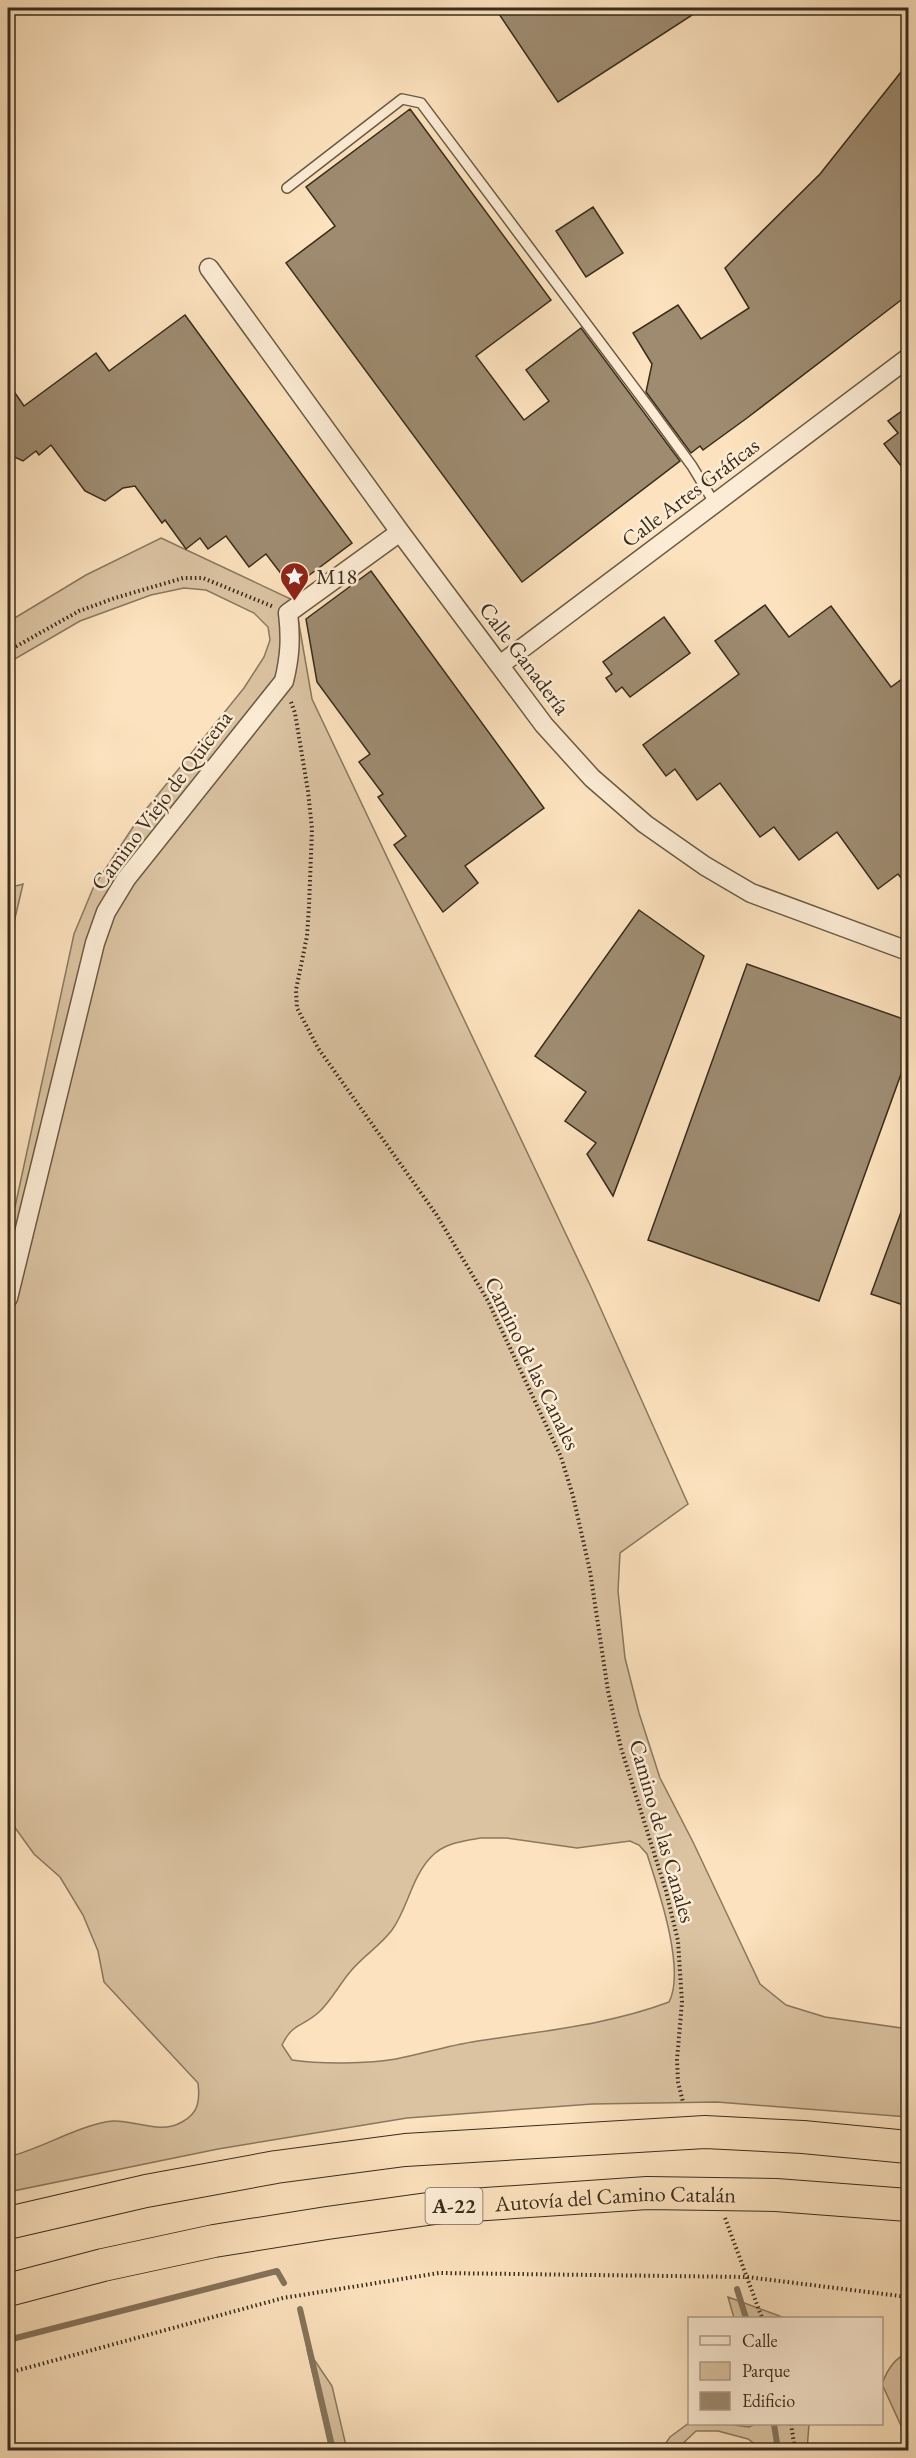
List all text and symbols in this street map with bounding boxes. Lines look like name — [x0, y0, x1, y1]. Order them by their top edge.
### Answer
street label: Calle Artes Gráficas — [615, 431, 765, 554]
place icon: M18 — [279, 560, 311, 602]
place label: M18 — [316, 562, 357, 591]
street label: Calle Ganadería — [473, 596, 577, 721]
street label: Camino Viejo de Quicena — [84, 704, 239, 896]
street label: Camino de las Canales — [478, 1272, 587, 1455]
street label: Camino de las Canales — [622, 1736, 703, 1926]
street label: Autovía del Camino Catalán — [493, 2179, 737, 2218]
road number: A-22 — [426, 2188, 482, 2224]
legend — [688, 2317, 883, 2425]
text: Calle — [742, 2329, 778, 2352]
text: Parque — [742, 2359, 790, 2382]
text: Edificio — [742, 2389, 795, 2412]

